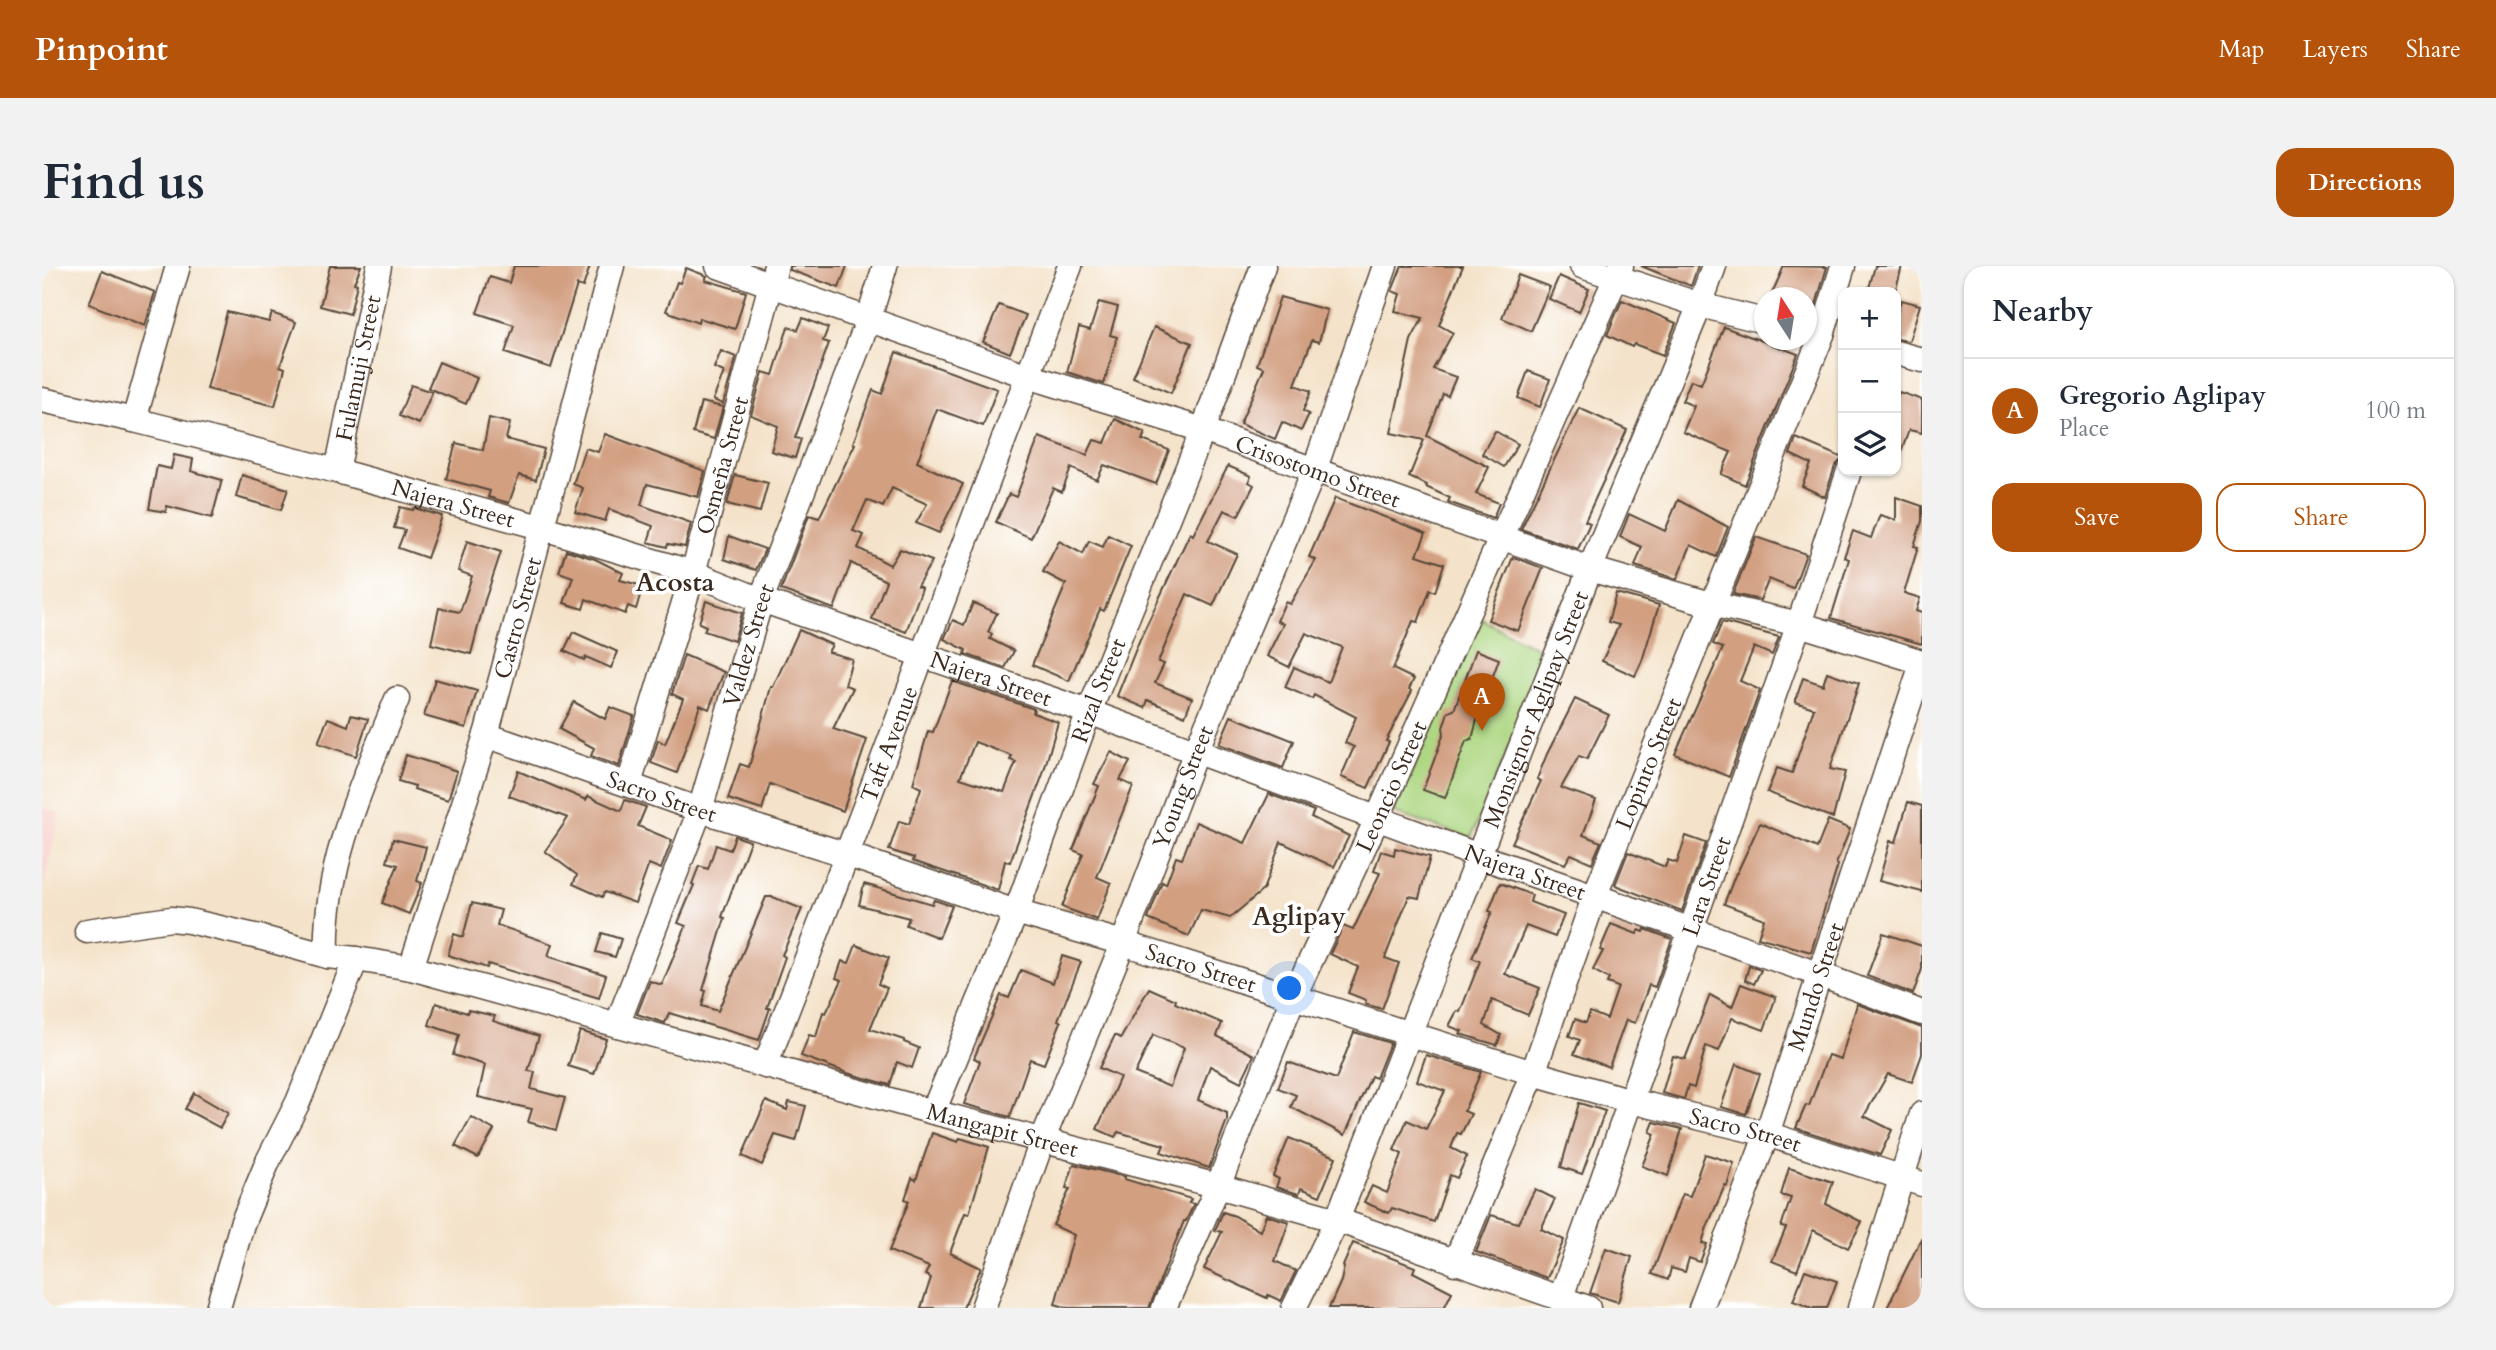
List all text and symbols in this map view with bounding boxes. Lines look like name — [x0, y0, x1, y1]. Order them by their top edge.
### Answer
text: Pinpoint — [35, 27, 168, 72]
text: Map — [2219, 33, 2265, 66]
text: Layers — [2303, 33, 2368, 66]
text: Share — [2406, 33, 2461, 66]
button: Directions — [2276, 148, 2454, 217]
text: Find us — [42, 149, 205, 216]
north arrow — [1754, 287, 1817, 350]
map controls — [1838, 287, 1901, 476]
button: + — [1838, 287, 1901, 350]
text: Nearby — [1992, 291, 2093, 332]
street label: Fulamuji Street — [328, 292, 388, 444]
button: − — [1838, 350, 1901, 413]
text: Gregorio Aglipay — [2059, 378, 2266, 413]
street label: Osmeña Street — [689, 393, 756, 538]
text: A — [2006, 395, 2024, 426]
text: 100 m — [2365, 395, 2426, 426]
button: layers — [1838, 413, 1901, 476]
text: Place — [2059, 413, 2109, 444]
street label: Crisostomo Street — [1231, 427, 1405, 515]
street label: Najera Street — [388, 471, 518, 535]
button: Save — [1992, 483, 2202, 552]
button: Share — [2216, 483, 2426, 552]
street label: Castro Street — [486, 554, 549, 682]
district label: Acosta — [635, 565, 715, 600]
street label: Valdez Street — [715, 579, 781, 711]
street label: Monsignor Aglipay Street — [1478, 587, 1594, 831]
street label: Rizal Street — [1064, 633, 1133, 747]
street label: Najera Street — [926, 643, 1056, 714]
pin: A — [1459, 673, 1505, 731]
street label: Taft Avenue — [853, 681, 925, 806]
street label: Lopinto Street — [1608, 693, 1689, 834]
street label: Leoncio Street — [1348, 716, 1434, 857]
street label: Young Street — [1145, 721, 1221, 853]
street label: Sacro Street — [602, 763, 720, 830]
street label: Lara Street — [1674, 832, 1738, 940]
street label: Najera Street — [1460, 836, 1590, 907]
district label: Aglipay — [1252, 899, 1346, 934]
street label: Mundo Street — [1780, 919, 1851, 1055]
street label: Sacro Street — [1142, 936, 1260, 1000]
your location — [1272, 971, 1306, 1005]
street label: Mangapit Street — [923, 1096, 1081, 1165]
street label: Sacro Street — [1686, 1100, 1805, 1159]

